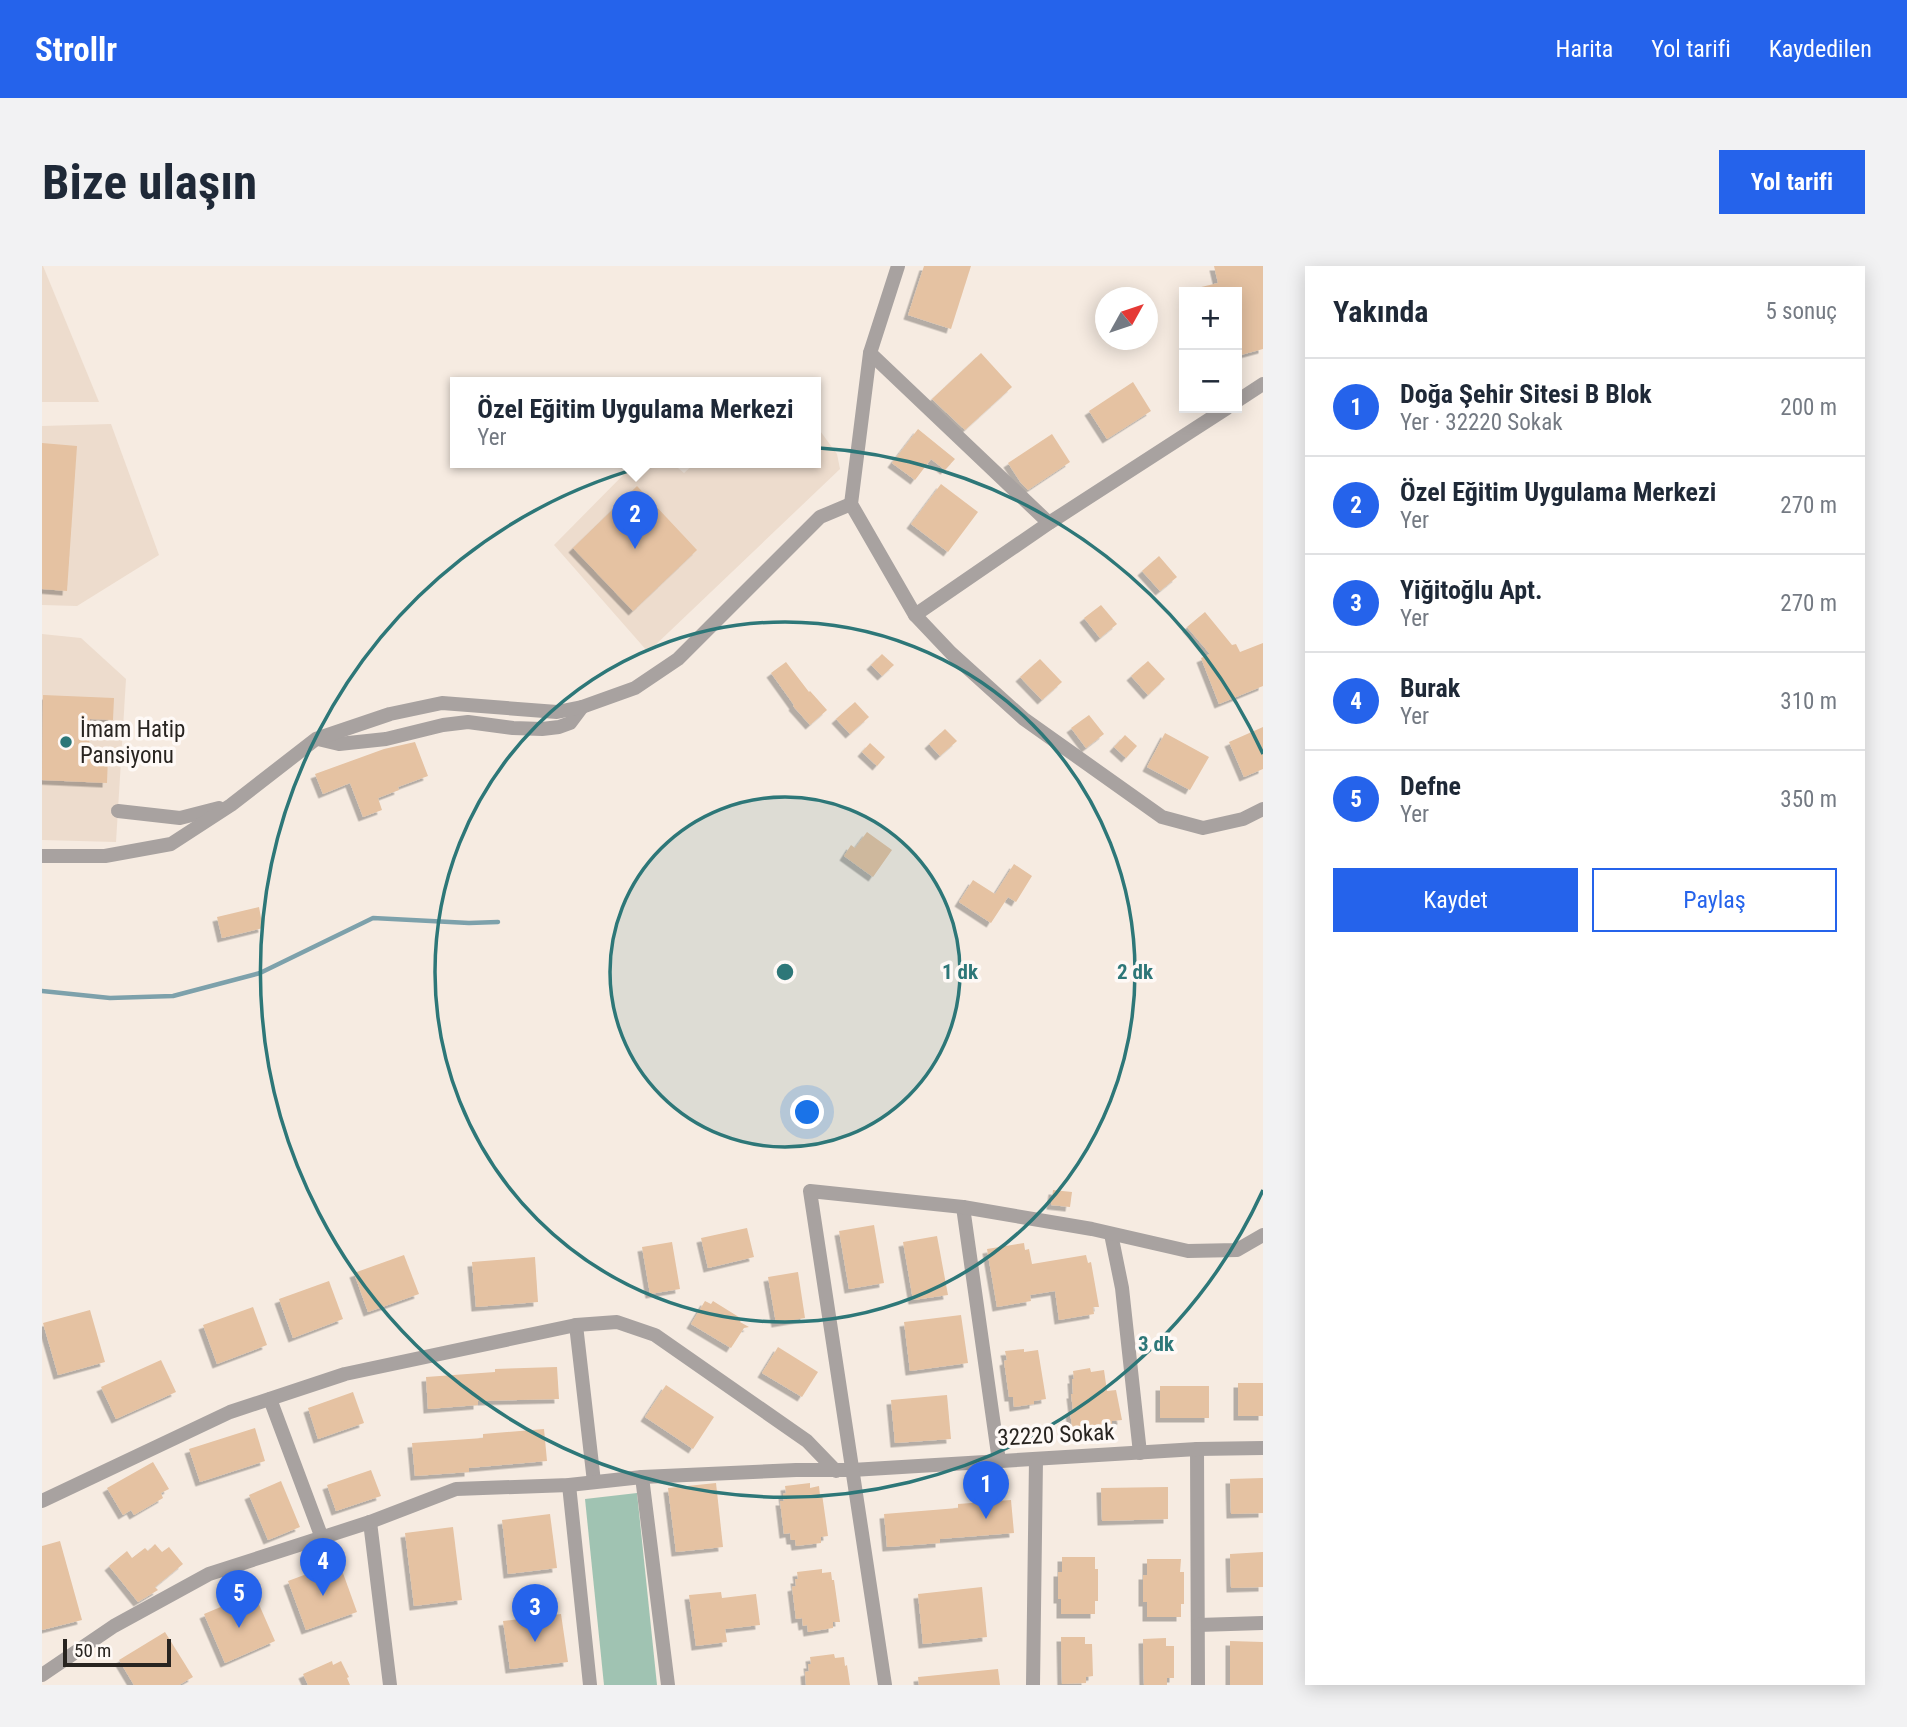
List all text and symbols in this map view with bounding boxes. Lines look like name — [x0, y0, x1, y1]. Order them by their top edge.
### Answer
text: Strollr — [35, 30, 117, 69]
text: Harita — [1556, 35, 1613, 63]
text: Yol tarifi — [1651, 35, 1731, 63]
text: Kaydedilen — [1769, 35, 1872, 63]
button: Yol tarifi — [1719, 150, 1865, 214]
text: Bize ulaşın — [42, 154, 257, 211]
north arrow — [1095, 287, 1158, 350]
map controls — [1179, 287, 1242, 413]
button: + — [1179, 287, 1242, 350]
text: Yakında — [1333, 294, 1428, 329]
text: 5 sonuç — [1765, 298, 1837, 325]
button: − — [1179, 350, 1242, 413]
popup — [450, 377, 821, 468]
text: Doğa Şehir Sitesi B Blok — [1400, 379, 1652, 409]
text: Özel Eğitim Uygulama Merkezi — [477, 394, 794, 424]
text: 1 — [1350, 394, 1362, 421]
text: 200 m — [1780, 394, 1837, 421]
text: Yer · 32220 Sokak — [1400, 409, 1563, 436]
text: Yer — [477, 424, 506, 451]
text: Özel Eğitim Uygulama Merkezi — [1400, 477, 1716, 507]
pin: 2 — [612, 491, 658, 549]
text: 2 — [1350, 492, 1362, 519]
text: 270 m — [1780, 492, 1837, 519]
text: Yer — [1400, 507, 1429, 534]
text: Yiğitoğlu Apt. — [1400, 575, 1543, 605]
text: 3 — [1350, 590, 1362, 617]
text: 270 m — [1780, 590, 1837, 617]
text: Yer — [1400, 605, 1429, 632]
text: Burak — [1400, 673, 1460, 703]
text: 4 — [1350, 688, 1362, 715]
text: 310 m — [1780, 688, 1837, 715]
text: Yer — [1400, 703, 1429, 730]
place label: İmam Hatip Pansiyonu — [80, 716, 185, 769]
marker: İmam Hatip Pansiyonu — [58, 734, 74, 750]
text: Defne — [1400, 771, 1461, 801]
text: 5 — [1350, 786, 1362, 813]
text: 350 m — [1780, 786, 1837, 813]
text: Yer — [1400, 801, 1429, 828]
button: Kaydet — [1333, 868, 1578, 932]
button: Paylaş — [1592, 868, 1837, 932]
centre of rings — [773, 960, 797, 984]
text: 1 dk — [942, 960, 979, 984]
text: 2 dk — [1117, 960, 1154, 984]
your location — [790, 1095, 824, 1129]
text: 3 dk — [1138, 1332, 1175, 1356]
street label: 32220 Sokak — [997, 1418, 1116, 1452]
pin: 1 — [963, 1461, 1009, 1519]
pin: 4 — [300, 1538, 346, 1596]
pin: 5 — [216, 1570, 262, 1628]
pin: 3 — [512, 1584, 558, 1642]
scale bar — [63, 1636, 172, 1668]
text: 50 m — [74, 1639, 111, 1662]

